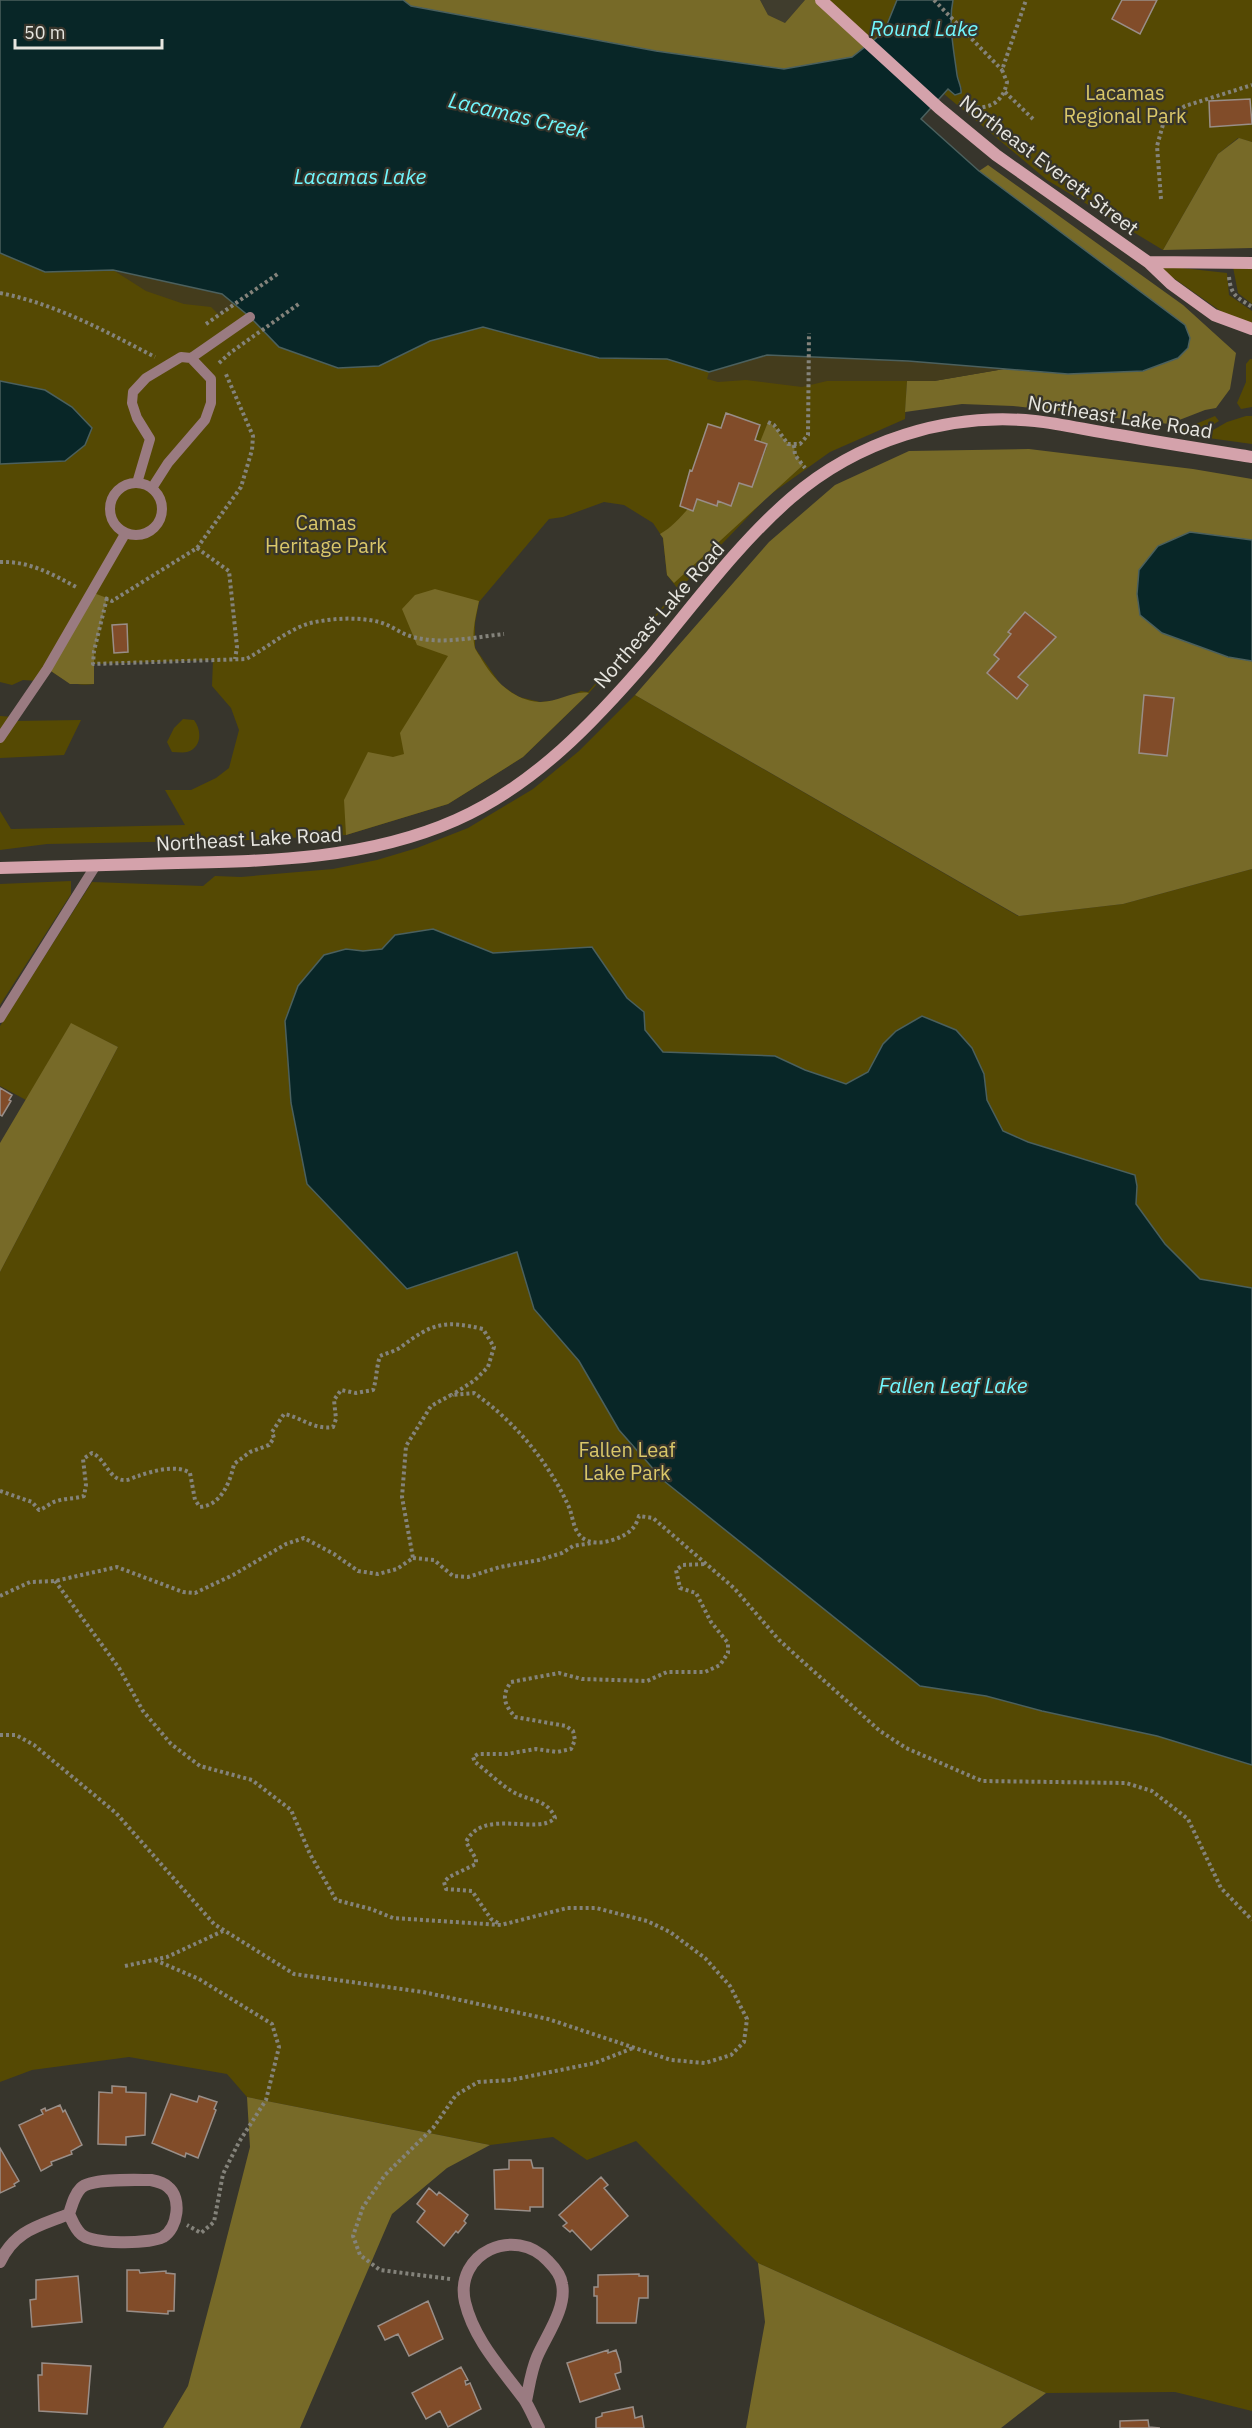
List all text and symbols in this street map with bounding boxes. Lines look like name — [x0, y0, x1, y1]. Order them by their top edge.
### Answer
scale bar — [15, 12, 162, 50]
water label: Round Lake — [870, 14, 978, 42]
text: 50 m — [24, 21, 66, 44]
park label: Lacamas Regional Park — [1064, 79, 1187, 129]
water label: Lacamas Creek — [446, 85, 592, 145]
street label: Northeast Everett Street — [954, 88, 1145, 241]
water label: Lacamas Lake — [294, 162, 427, 190]
street label: Northeast Lake Road — [1026, 389, 1214, 444]
park label: Camas Heritage Park — [265, 509, 387, 559]
street label: Northeast Lake Road — [587, 535, 730, 694]
street label: Northeast Lake Road — [155, 820, 343, 857]
water label: Fallen Leaf Lake — [878, 1371, 1028, 1399]
park label: Fallen Leaf Lake Park — [579, 1436, 676, 1486]

